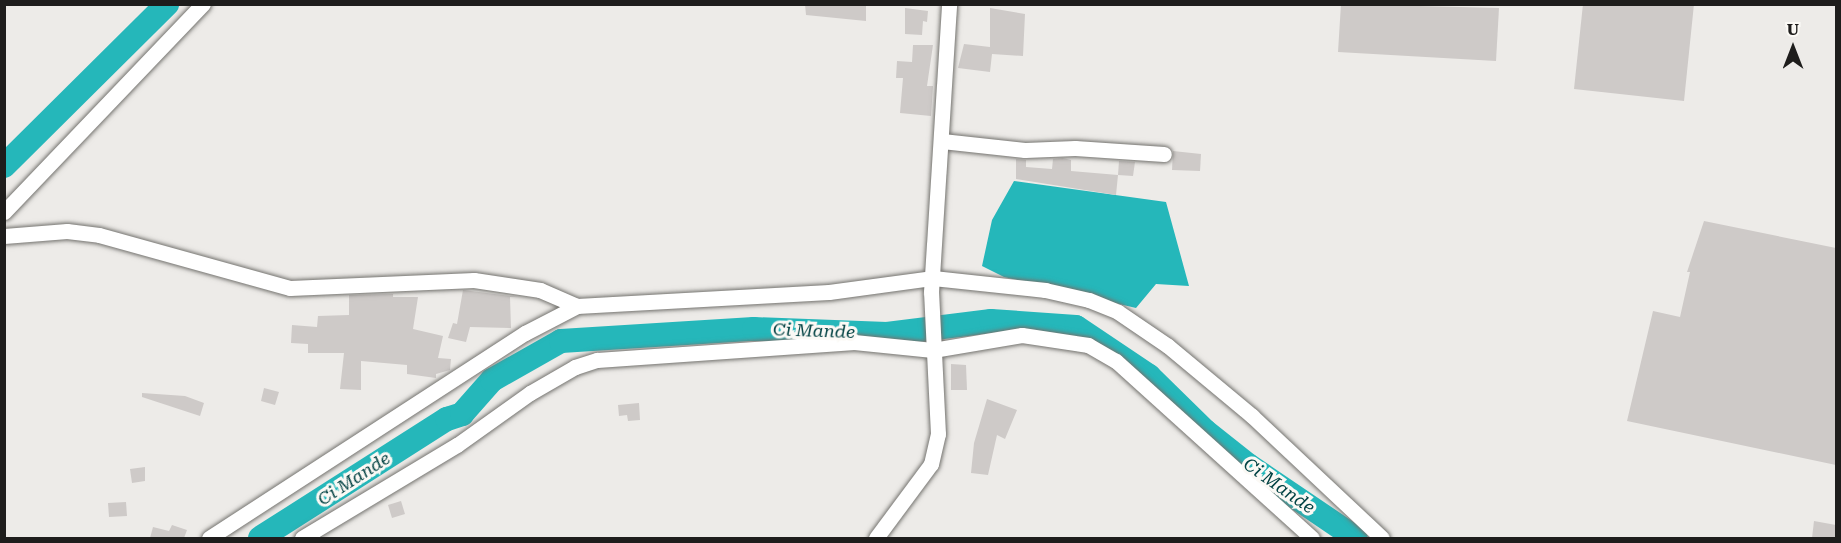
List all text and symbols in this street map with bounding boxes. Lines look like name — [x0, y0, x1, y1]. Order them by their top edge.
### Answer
north arrow — [1763, 18, 1823, 78]
text: U — [1787, 20, 1799, 39]
water label: Ci Mande — [773, 319, 855, 343]
water label: Ci Mande — [314, 448, 394, 510]
water label: Ci Mande — [1239, 454, 1319, 518]

